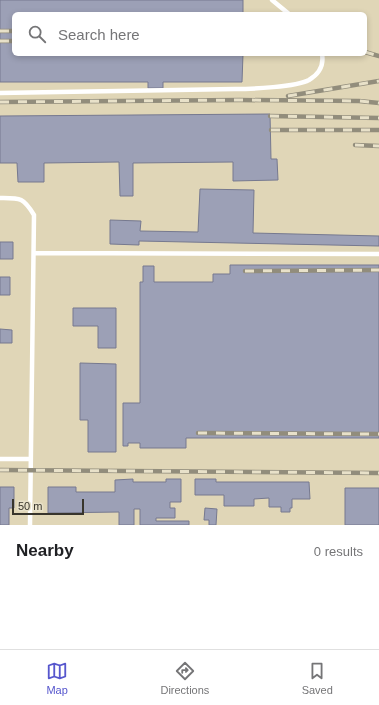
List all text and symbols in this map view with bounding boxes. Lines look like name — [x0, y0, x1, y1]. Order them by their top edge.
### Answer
search box — [12, 12, 367, 56]
icon: search — [26, 23, 48, 45]
text: Search here — [58, 26, 140, 43]
scale bar — [12, 497, 84, 516]
text: 50 m — [18, 500, 42, 512]
text: Nearby — [16, 541, 74, 560]
text: 0 results — [314, 544, 363, 559]
tab: Map — [46, 660, 68, 696]
tab: Directions — [160, 660, 209, 696]
tab: Saved — [302, 660, 333, 696]

